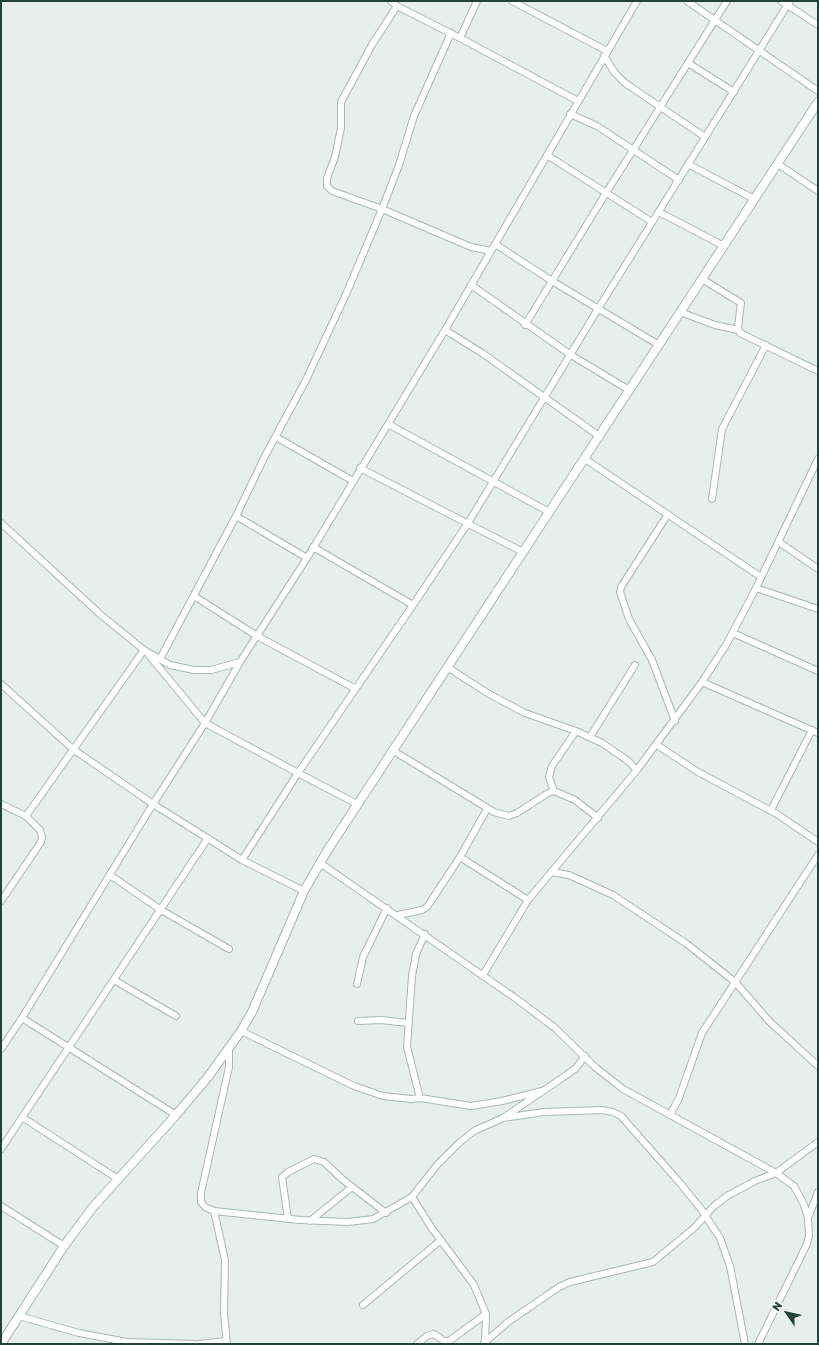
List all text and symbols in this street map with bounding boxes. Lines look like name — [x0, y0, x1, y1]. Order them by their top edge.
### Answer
north arrow — [767, 1293, 807, 1333]
text: N — [769, 1299, 784, 1313]

